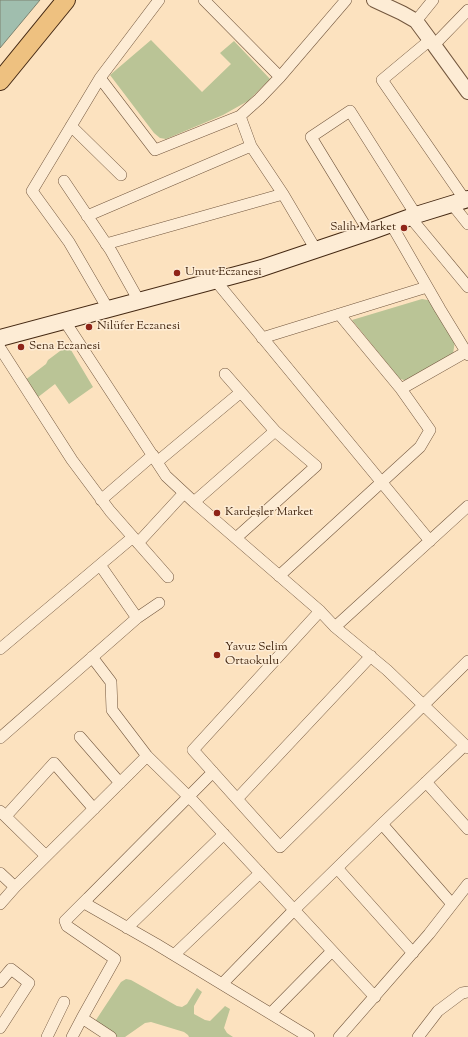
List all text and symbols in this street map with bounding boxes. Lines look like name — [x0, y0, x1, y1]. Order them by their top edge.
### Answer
place label: Salih Market — [330, 221, 396, 235]
marker: Salih Market — [399, 223, 409, 233]
place label: Umut Eczanesi — [185, 266, 262, 280]
marker: Umut Eczanesi — [172, 268, 182, 278]
place label: Nilüfer Eczanesi — [97, 320, 180, 334]
marker: Nilüfer Eczanesi — [84, 322, 94, 332]
place label: Sena Eczanesi — [29, 340, 100, 354]
marker: Sena Eczanesi — [16, 342, 26, 352]
place label: Kardeşler Market — [225, 506, 313, 520]
marker: Kardeşler Market — [212, 508, 222, 518]
place label: Yavuz Selim Ortaokulu — [225, 641, 288, 669]
marker: Yavuz Selim Ortaokulu — [212, 650, 222, 660]

